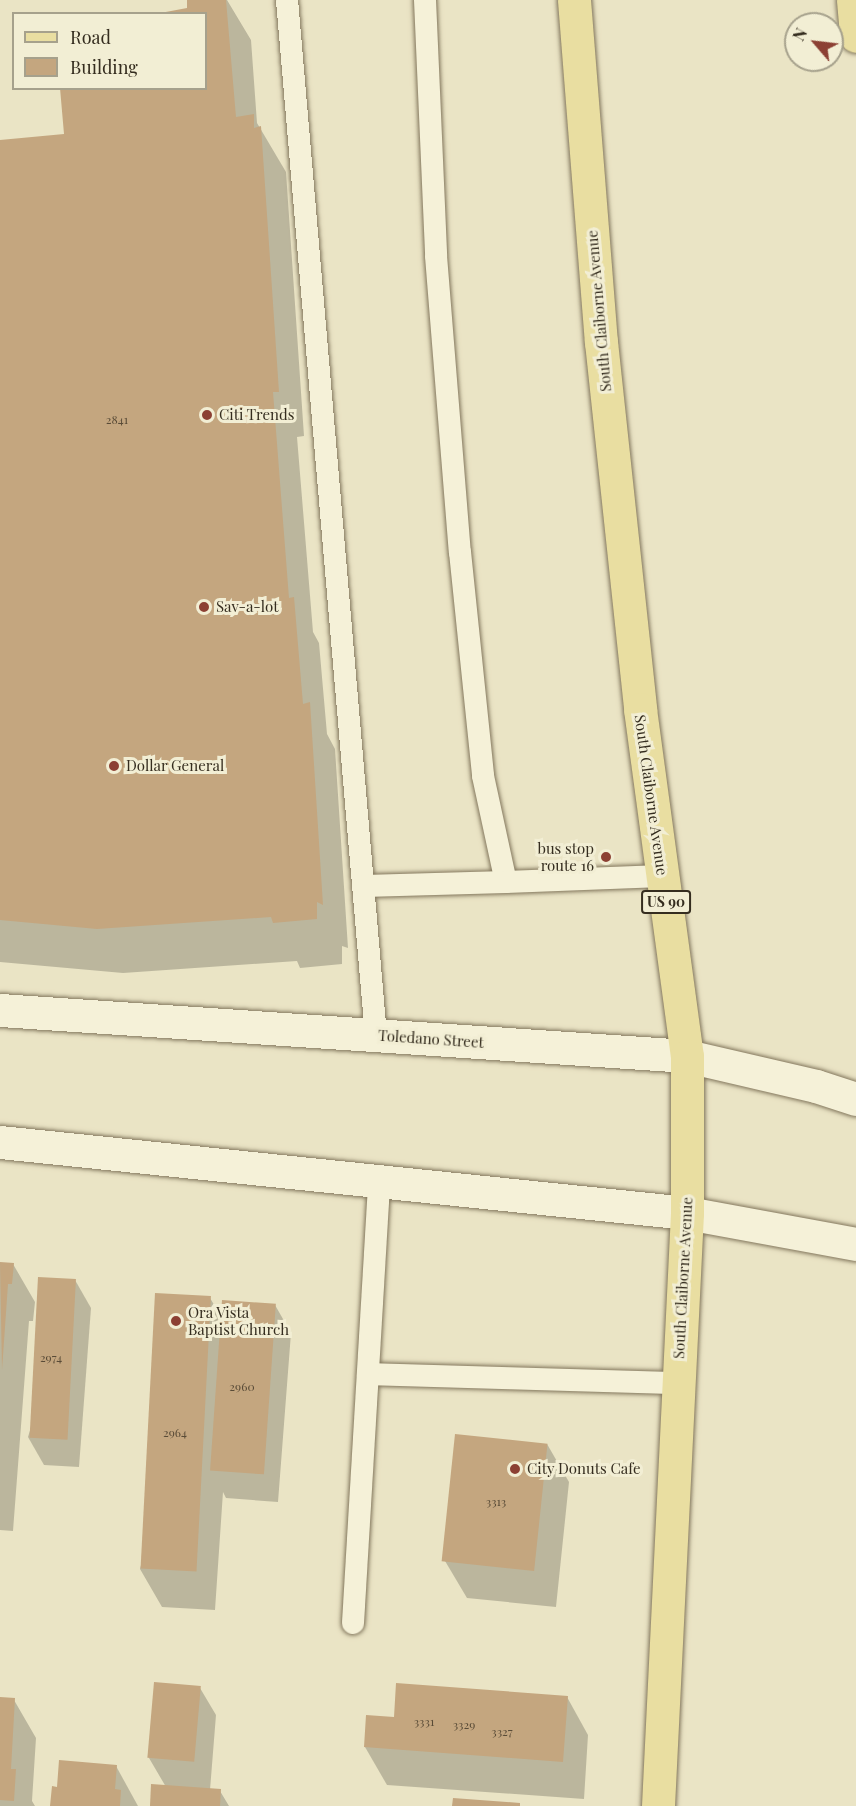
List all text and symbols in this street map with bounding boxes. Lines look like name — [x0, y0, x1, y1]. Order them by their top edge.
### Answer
legend — [12, 12, 207, 90]
north arrow — [784, 12, 844, 72]
text: N — [787, 24, 811, 44]
text: Road — [70, 25, 111, 49]
text: Building — [70, 55, 138, 79]
street label: South Claiborne Avenue — [583, 229, 615, 393]
place label: Citi Trends — [219, 406, 295, 424]
marker: Citi Trends — [200, 408, 214, 422]
house number: 2841 — [106, 413, 128, 427]
place label: Sav-a-lot — [216, 598, 278, 616]
marker: Sav-a-lot — [197, 600, 211, 614]
street label: South Claiborne Avenue — [631, 713, 671, 877]
place label: Dollar General — [126, 757, 224, 775]
marker: Dollar General — [107, 759, 121, 773]
place label: bus stop route 16 — [537, 839, 594, 874]
marker: bus stop route 16 — [599, 850, 613, 864]
road number: US 90 — [640, 891, 692, 913]
street label: Toledano Street — [378, 1026, 484, 1052]
street label: South Claiborne Avenue — [670, 1196, 696, 1360]
place label: Ora Vista Baptist Church — [188, 1303, 289, 1338]
marker: Ora Vista Baptist Church — [169, 1314, 183, 1328]
house number: 2974 — [40, 1351, 62, 1365]
house number: 2960 — [229, 1380, 255, 1394]
house number: 2964 — [163, 1426, 187, 1440]
place label: City Donuts Cafe — [527, 1460, 641, 1478]
marker: City Donuts Cafe — [508, 1462, 522, 1476]
house number: 3313 — [486, 1495, 506, 1509]
house number: 3331 — [414, 1715, 434, 1729]
house number: 3329 — [453, 1718, 475, 1732]
house number: 3327 — [491, 1725, 513, 1739]

